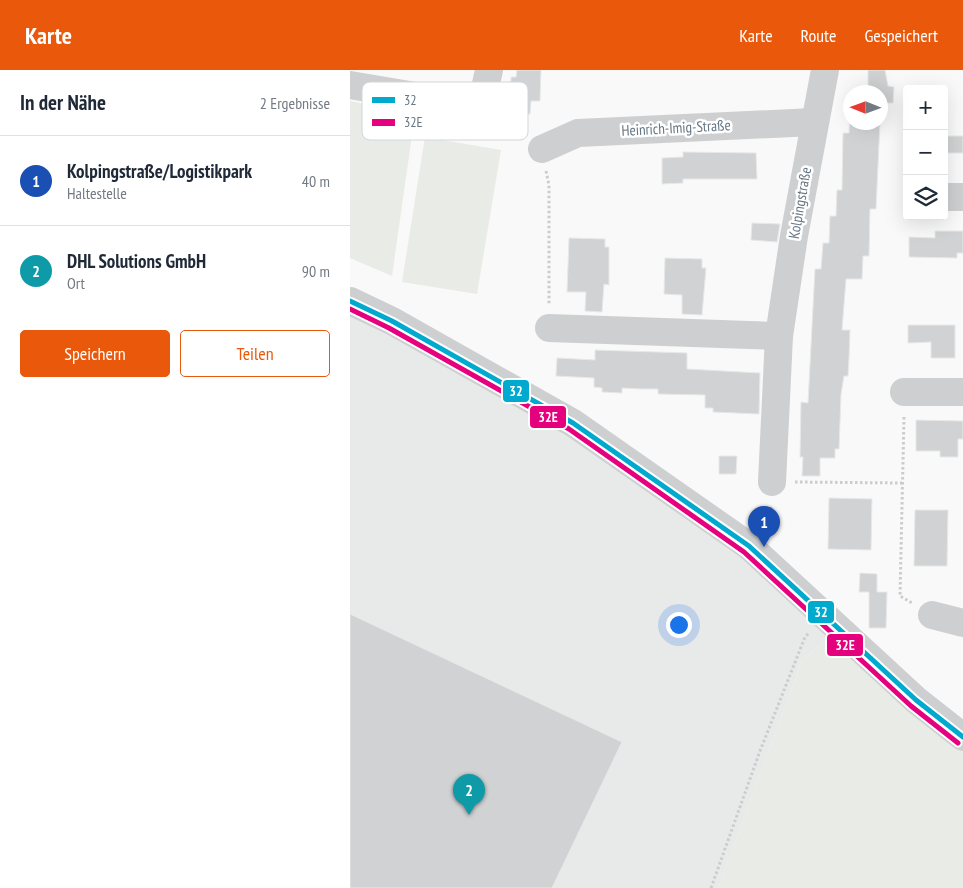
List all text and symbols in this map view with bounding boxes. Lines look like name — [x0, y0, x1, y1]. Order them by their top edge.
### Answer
text: Karte — [25, 20, 72, 51]
text: Karte — [739, 24, 773, 47]
text: Route — [801, 24, 836, 47]
text: Gespeichert — [864, 24, 938, 47]
legend — [362, 82, 528, 140]
north arrow — [843, 85, 888, 130]
map controls — [903, 85, 948, 220]
button: + — [903, 85, 948, 130]
text: In der Nähe — [20, 89, 106, 116]
text: 32 — [404, 91, 417, 109]
text: 2 Ergebnisse — [260, 93, 330, 113]
text: 32E — [404, 113, 423, 131]
street label: Heinrich-Imig-Straße — [621, 115, 731, 140]
button: − — [903, 130, 948, 175]
text: Kolpingstraße/Logistikpark — [67, 159, 252, 183]
street label: Kolpingstraße — [784, 166, 815, 240]
text: 1 — [32, 171, 40, 191]
text: 40 m — [302, 171, 330, 191]
button: layers — [903, 175, 948, 220]
text: Haltestelle — [67, 183, 127, 203]
text: DHL Solutions GmbH — [67, 249, 206, 273]
text: 2 — [32, 261, 40, 281]
text: 90 m — [302, 261, 330, 281]
text: Ort — [67, 273, 85, 293]
button: Speichern — [20, 330, 170, 377]
button: Teilen — [180, 330, 330, 377]
line badge: 32 — [502, 379, 530, 403]
text: 32 — [509, 382, 523, 400]
line badge: 32E — [529, 405, 567, 429]
text: 32E — [538, 408, 558, 426]
pin: 1 — [748, 506, 780, 547]
line badge: 32 — [807, 600, 835, 624]
text: 32 — [814, 603, 828, 621]
your location — [666, 612, 692, 638]
line badge: 32E — [826, 633, 864, 657]
text: 32E — [835, 636, 855, 654]
pin: 2 — [453, 774, 485, 815]

